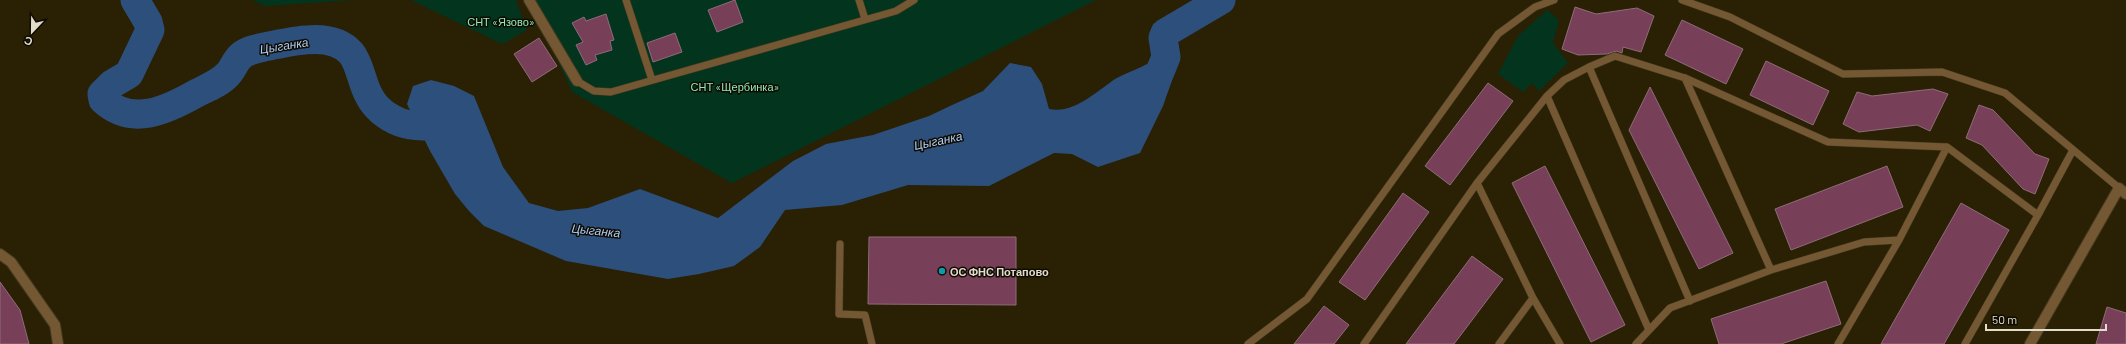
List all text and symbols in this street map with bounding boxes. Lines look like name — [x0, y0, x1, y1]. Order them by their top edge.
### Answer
north arrow — [12, 12, 52, 52]
park label: СНТ «Язово» — [467, 15, 535, 28]
text: С — [22, 34, 34, 49]
water label: Цыганка — [259, 34, 310, 57]
park label: СНТ «Щербинка» — [691, 80, 780, 93]
water label: Цыганка — [913, 128, 964, 153]
water label: Цыганка — [571, 220, 621, 241]
place label: ОС ФНС Потапово — [950, 265, 1049, 278]
marker: ОС ФНС Потапово — [937, 266, 947, 276]
scale bar — [1986, 306, 2106, 332]
text: 50 m — [1992, 312, 2017, 326]

